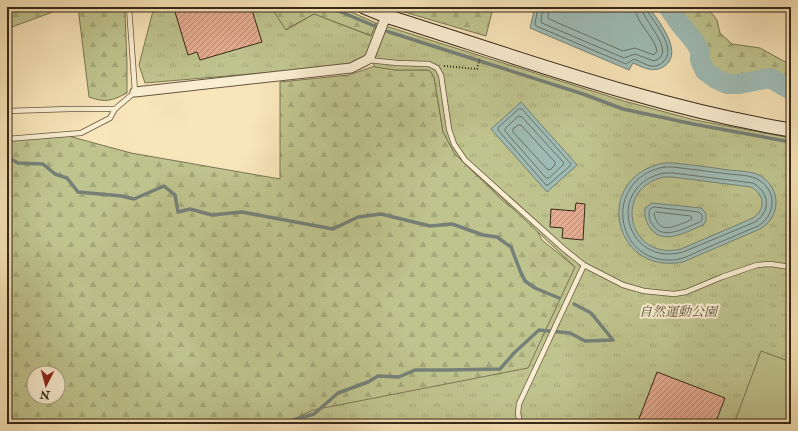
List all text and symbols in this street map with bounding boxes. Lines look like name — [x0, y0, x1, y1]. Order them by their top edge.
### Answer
park label: 自然運動公園 — [639, 304, 719, 320]
north arrow — [26, 365, 66, 405]
text: N — [38, 387, 52, 402]

